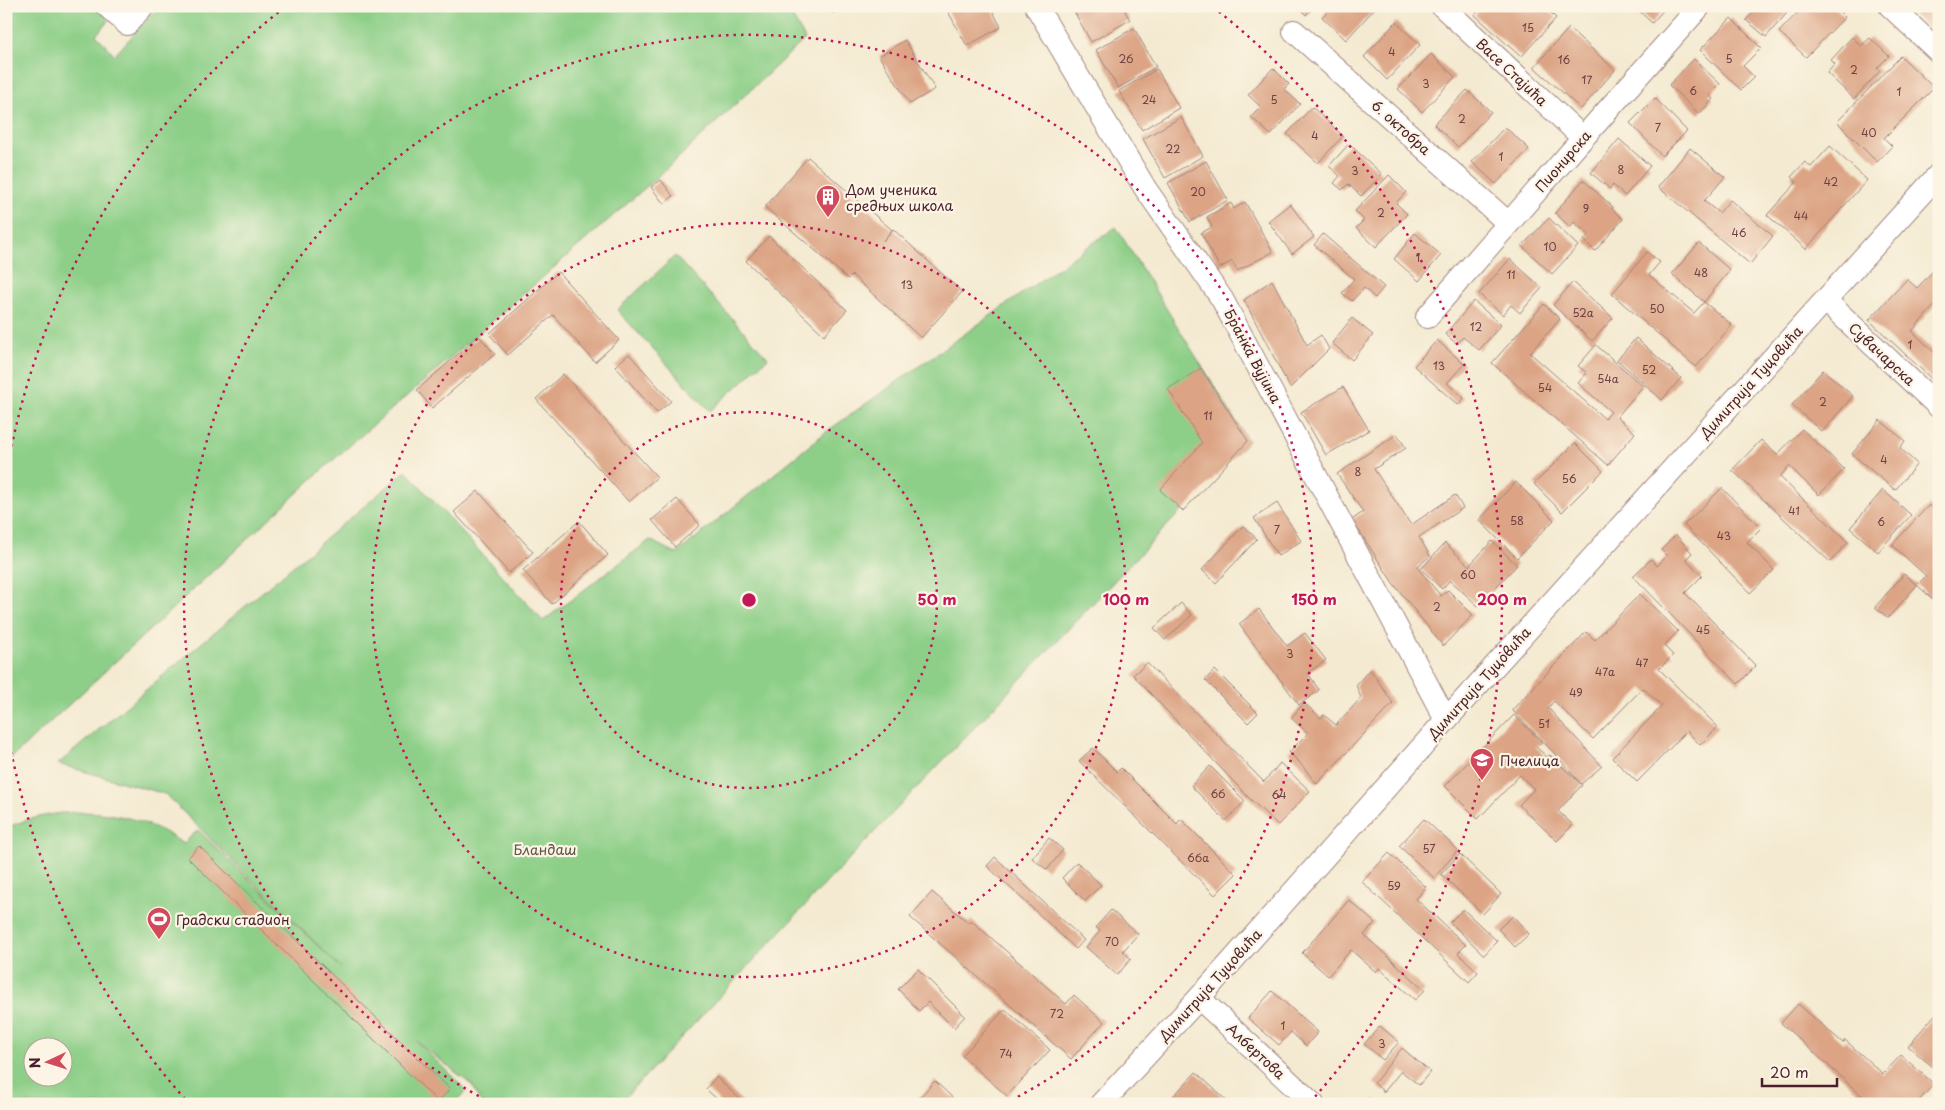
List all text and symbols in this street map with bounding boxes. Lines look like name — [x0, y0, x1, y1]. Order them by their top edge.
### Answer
house number: 15 — [1522, 19, 1534, 36]
street label: Васе Стајића — [1472, 33, 1553, 111]
house number: 4 — [1388, 43, 1396, 60]
house number: 26 — [1118, 50, 1134, 67]
house number: 5 — [1725, 50, 1733, 67]
house number: 16 — [1558, 51, 1571, 68]
house number: 2 — [1850, 61, 1858, 78]
house number: 17 — [1582, 71, 1593, 88]
house number: 3 — [1422, 75, 1430, 92]
house number: 6 — [1689, 82, 1697, 99]
house number: 1 — [1897, 83, 1902, 100]
house number: 24 — [1142, 91, 1156, 108]
house number: 5 — [1270, 91, 1278, 108]
street label: 6. октобра — [1367, 95, 1436, 160]
house number: 2 — [1458, 110, 1466, 127]
house number: 7 — [1655, 119, 1661, 136]
house number: 40 — [1861, 124, 1877, 141]
street label: Пионирска — [1530, 125, 1596, 197]
house number: 4 — [1311, 127, 1319, 144]
house number: 22 — [1166, 140, 1180, 157]
house number: 1 — [1499, 148, 1504, 165]
house number: 8 — [1618, 161, 1625, 178]
house number: 3 — [1351, 162, 1359, 179]
house number: 42 — [1824, 173, 1839, 190]
place label: Дом ученика средњих школа — [845, 179, 954, 216]
house number: 20 — [1190, 183, 1206, 200]
building icon: Дом ученика средњих школа — [815, 184, 841, 218]
house number: 9 — [1583, 200, 1589, 217]
house number: 2 — [1377, 204, 1385, 221]
house number: 44 — [1794, 207, 1808, 224]
house number: 46 — [1732, 224, 1747, 241]
house number: 10 — [1544, 238, 1556, 255]
house number: 1 — [1416, 249, 1421, 266]
house number: 48 — [1694, 264, 1708, 281]
house number: 11 — [1506, 266, 1516, 283]
house number: 13 — [901, 276, 913, 293]
house number: 50 — [1649, 300, 1665, 317]
house number: 52a — [1572, 304, 1594, 321]
street label: Бранка Вујина — [1219, 305, 1287, 407]
house number: 12 — [1470, 318, 1483, 335]
street label: Сувачарска — [1844, 318, 1920, 391]
street label: Димитрија Туцовића — [1694, 321, 1807, 444]
house number: 1 — [1908, 336, 1913, 353]
house number: 13 — [1433, 357, 1445, 374]
house number: 52 — [1642, 361, 1656, 378]
house number: 54a — [1597, 370, 1619, 387]
house number: 54 — [1538, 379, 1552, 396]
house number: 2 — [1819, 393, 1827, 410]
house number: 11 — [1203, 407, 1213, 424]
house number: 4 — [1880, 451, 1888, 468]
house number: 8 — [1355, 463, 1362, 480]
house number: 56 — [1562, 470, 1577, 487]
house number: 41 — [1788, 502, 1800, 519]
house number: 58 — [1510, 512, 1524, 529]
house number: 6 — [1877, 513, 1885, 530]
house number: 7 — [1274, 521, 1280, 538]
house number: 43 — [1717, 527, 1731, 544]
house number: 60 — [1460, 566, 1476, 583]
text: 50 m — [918, 587, 956, 610]
text: 100 m — [1103, 587, 1149, 610]
text: 150 m — [1291, 587, 1337, 610]
text: 200 m — [1477, 587, 1527, 610]
centre of rings — [740, 591, 758, 609]
house number: 2 — [1433, 598, 1441, 615]
house number: 45 — [1696, 621, 1710, 638]
street label: Димитрија Туцовића — [1422, 622, 1535, 745]
house number: 3 — [1286, 645, 1294, 662]
house number: 47 — [1636, 654, 1649, 671]
house number: 47a — [1595, 663, 1615, 680]
house number: 49 — [1569, 684, 1583, 701]
house number: 51 — [1538, 715, 1550, 732]
school or university icon: Пчелица — [1469, 747, 1495, 781]
place label: Пчелица — [1500, 750, 1559, 771]
house number: 66 — [1210, 785, 1226, 802]
house number: 64 — [1272, 786, 1286, 803]
park label: Бландаш — [514, 839, 576, 860]
house number: 57 — [1422, 840, 1436, 857]
house number: 66a — [1187, 849, 1209, 866]
house number: 59 — [1387, 877, 1401, 894]
sports icon: Градски стадион — [146, 906, 172, 940]
place label: Градски стадион — [176, 909, 290, 930]
street label: Димитрија Туцовића — [1153, 924, 1266, 1047]
house number: 70 — [1105, 933, 1119, 950]
house number: 72 — [1050, 1005, 1064, 1022]
house number: 1 — [1281, 1017, 1286, 1034]
street label: Албертова — [1222, 1018, 1290, 1084]
house number: 3 — [1378, 1035, 1386, 1052]
north arrow — [22, 1038, 72, 1088]
house number: 74 — [999, 1045, 1013, 1062]
scale bar — [1762, 1055, 1838, 1087]
text: N — [24, 1057, 45, 1069]
text: 20 m — [1770, 1060, 1809, 1083]

